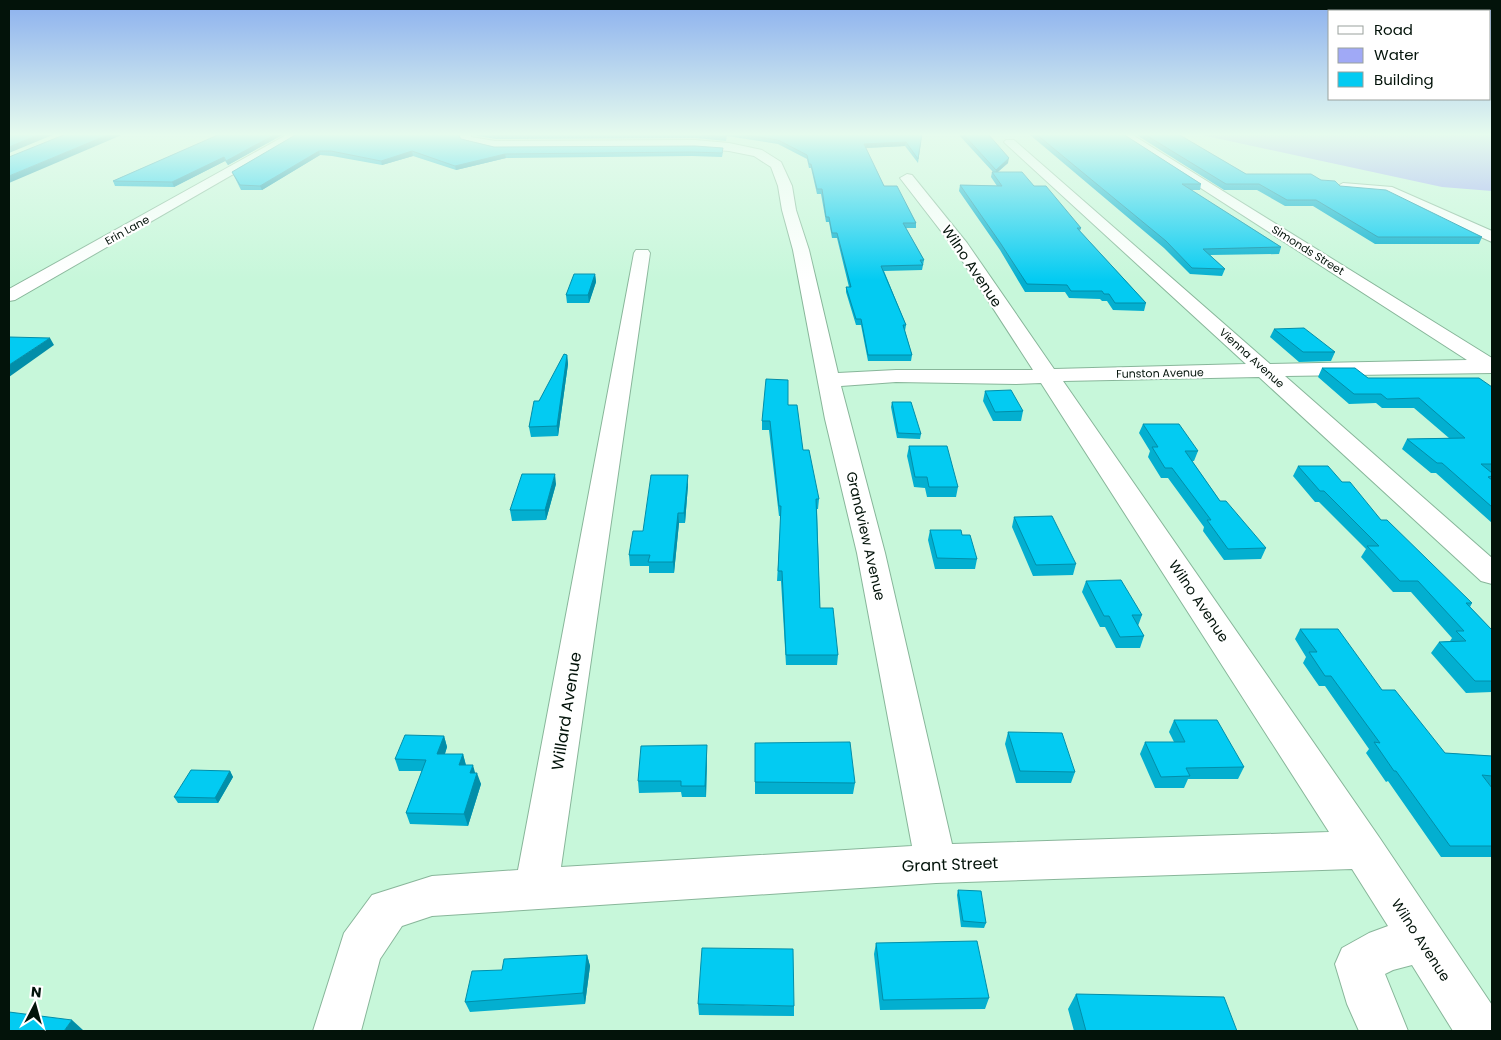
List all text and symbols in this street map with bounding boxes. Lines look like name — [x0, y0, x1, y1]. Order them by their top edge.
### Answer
legend — [1328, 10, 1491, 100]
text: Road — [1374, 19, 1413, 40]
text: Water — [1374, 44, 1420, 65]
text: Building — [1374, 69, 1434, 90]
street label: Erin Lane — [102, 211, 152, 249]
street label: Wilno Avenue — [937, 221, 1007, 311]
street label: Simonds Street — [1269, 221, 1347, 279]
street label: Vienna Avenue — [1216, 324, 1288, 392]
street label: Funston Avenue — [1116, 364, 1204, 382]
street label: Grandview Avenue — [841, 470, 891, 603]
street label: Wilno Avenue — [1164, 556, 1234, 646]
street label: Willard Avenue — [546, 650, 587, 772]
street label: Grant Street — [901, 851, 999, 878]
street label: Wilno Avenue — [1387, 895, 1455, 985]
north arrow — [10, 980, 60, 1030]
text: N — [30, 982, 43, 1003]

